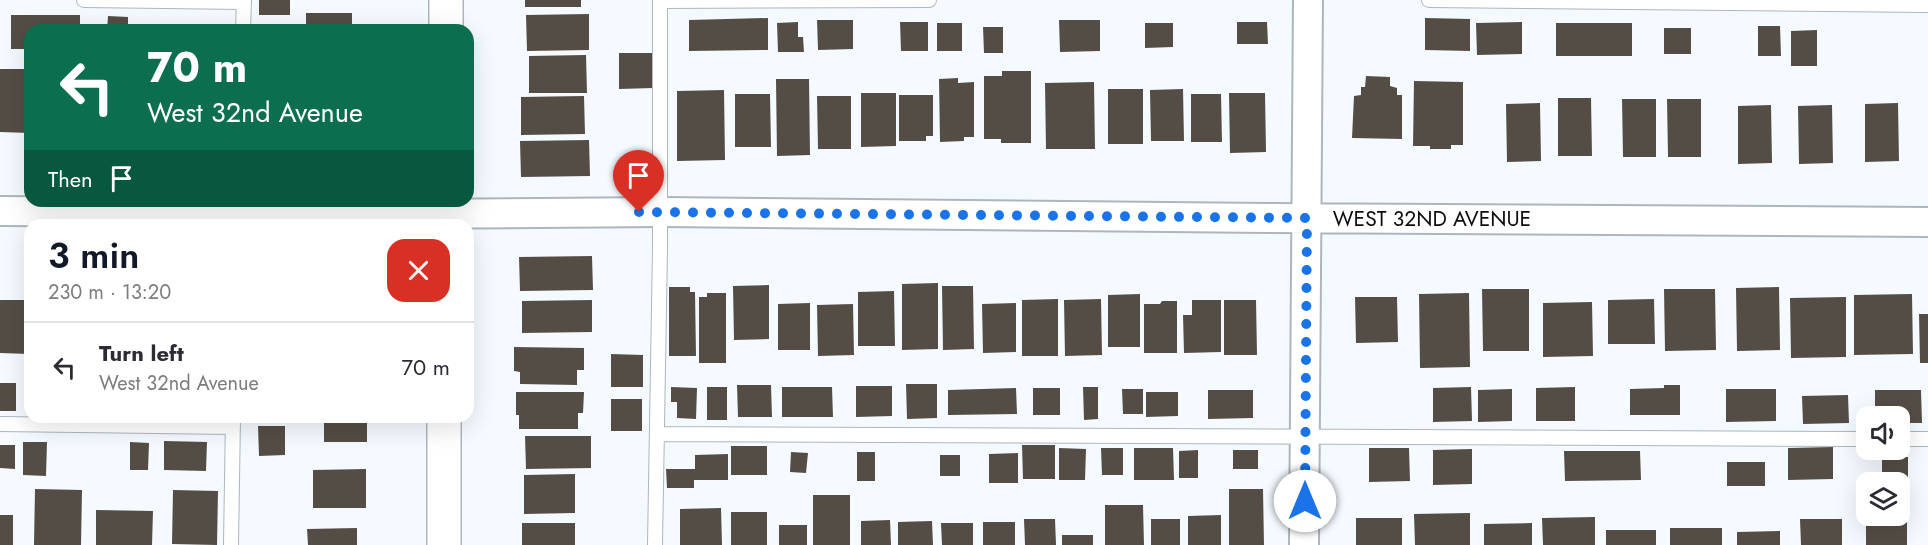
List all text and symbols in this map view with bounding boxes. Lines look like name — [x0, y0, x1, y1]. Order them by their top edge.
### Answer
text: 70 m — [147, 37, 247, 98]
icon: left — [48, 48, 126, 126]
text: West 32nd Avenue — [147, 93, 363, 132]
pin — [613, 150, 664, 212]
icon: arrive — [622, 159, 655, 192]
icon: arrive — [105, 162, 138, 195]
text: Then — [48, 163, 93, 195]
street label: WEST 32ND AVENUE — [1333, 204, 1531, 234]
text: 3 min — [48, 229, 139, 281]
button: close — [387, 239, 450, 302]
text: 230 m · 13:20 — [48, 278, 171, 307]
text: Turn left — [99, 337, 184, 369]
icon: left — [48, 351, 81, 384]
text: 70 m — [401, 351, 450, 383]
text: West 32nd Avenue — [99, 369, 259, 398]
map controls — [1856, 406, 1910, 526]
button: sound — [1856, 406, 1910, 460]
position arrow — [1273, 469, 1337, 533]
button: layers — [1856, 472, 1910, 526]

